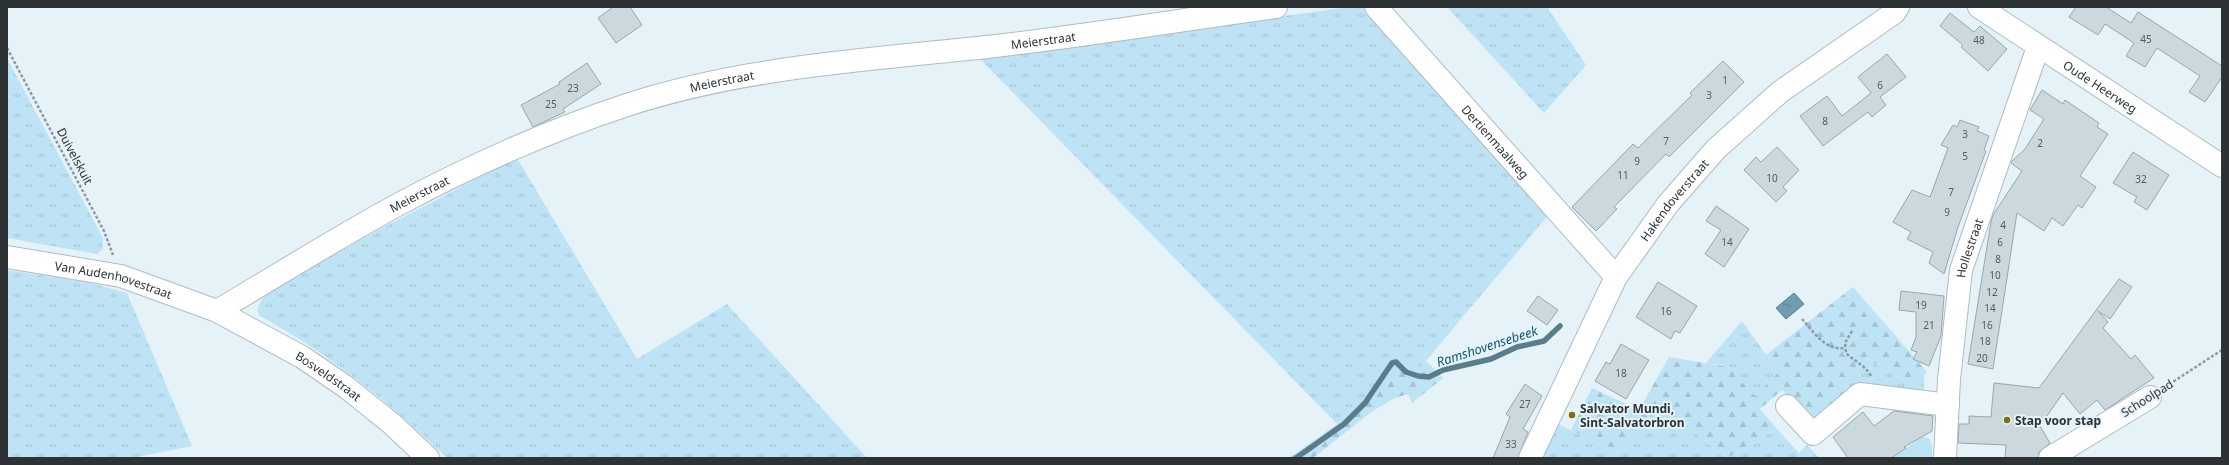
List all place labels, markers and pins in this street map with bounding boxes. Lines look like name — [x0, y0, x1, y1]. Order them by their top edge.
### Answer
place label: Salvator Mundi, Sint-Salvatorbron — [1580, 400, 1685, 431]
marker: Salvator Mundi, Sint-Salvatorbron — [1567, 410, 1577, 420]
place label: Stap voor stap — [2015, 412, 2101, 429]
marker: Stap voor stap — [2002, 415, 2012, 425]

